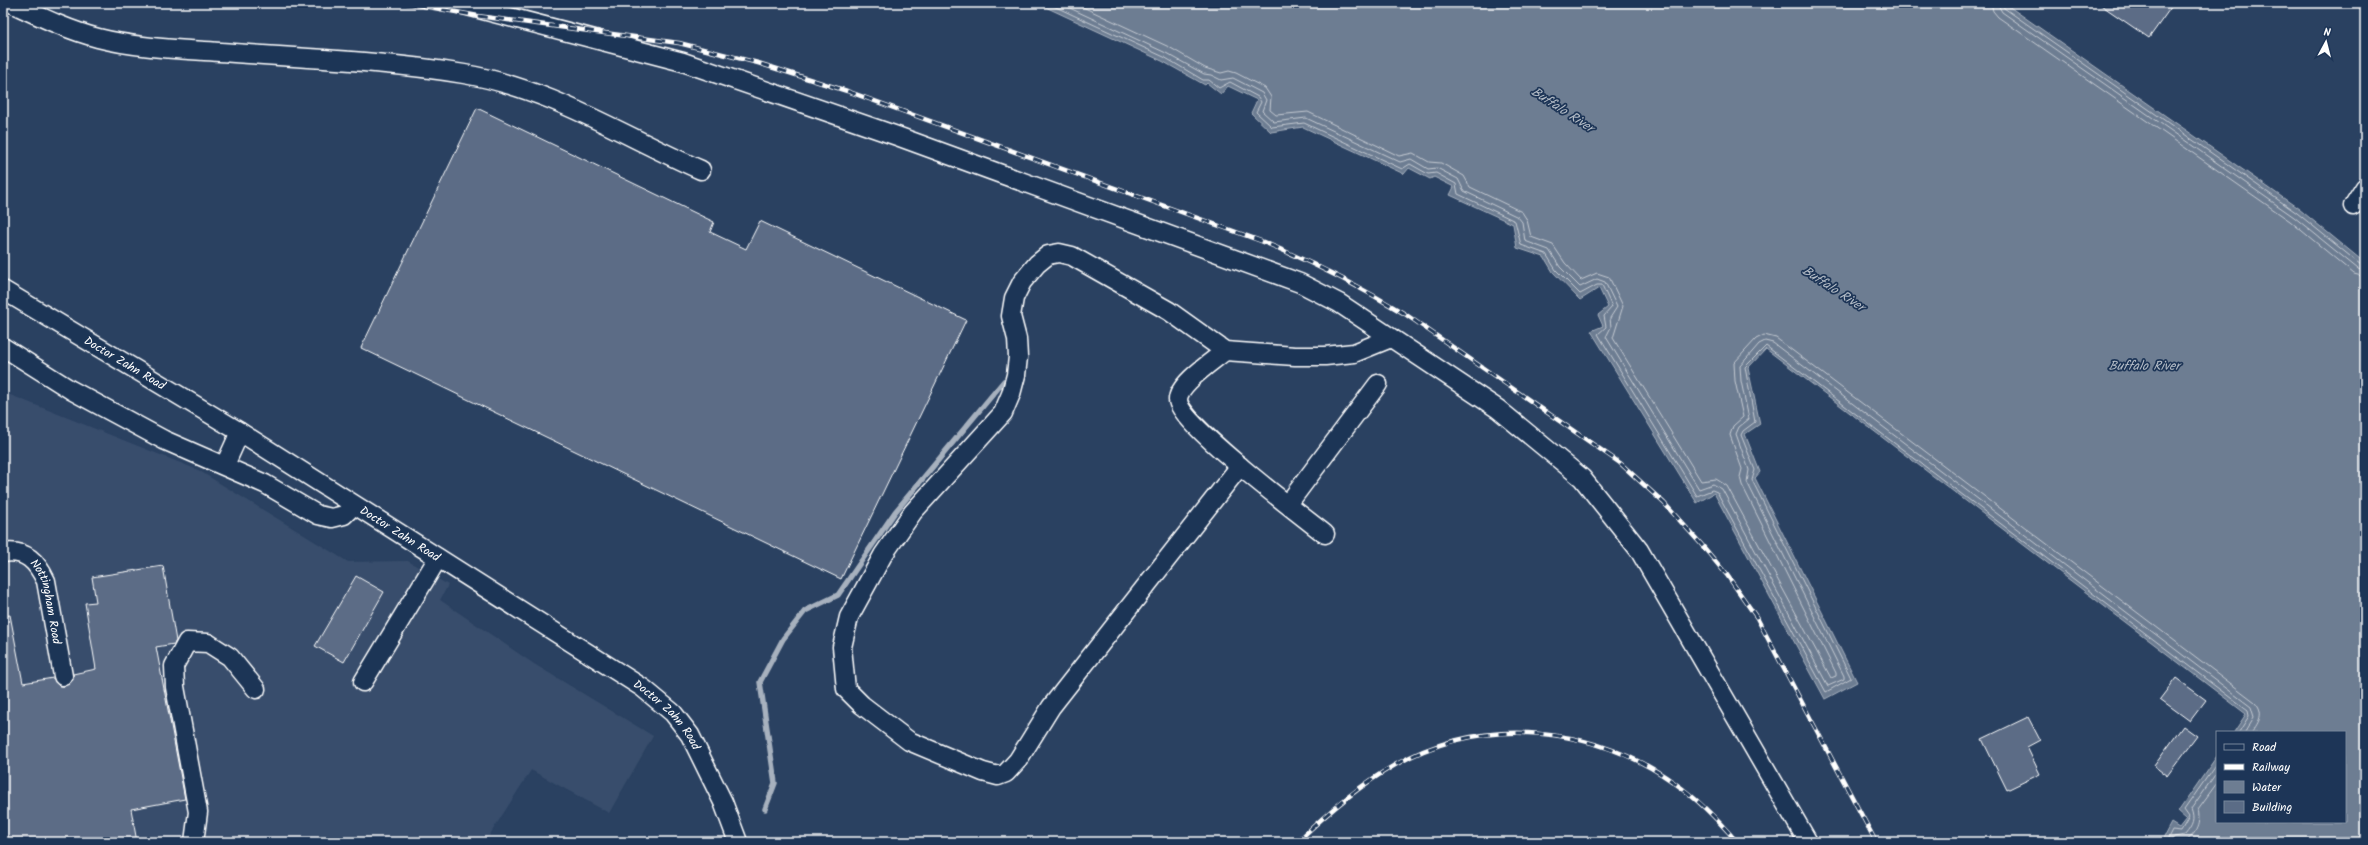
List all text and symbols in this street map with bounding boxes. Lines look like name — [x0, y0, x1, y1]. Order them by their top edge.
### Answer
north arrow — [2306, 22, 2346, 62]
text: N — [2323, 24, 2332, 42]
water label: Buffalo River — [1527, 82, 1600, 140]
water label: Buffalo River — [1798, 261, 1871, 319]
street label: Doctor Zahn Road — [80, 332, 170, 396]
water label: Buffalo River — [2108, 356, 2182, 377]
street label: Doctor Zahn Road — [356, 501, 445, 567]
street label: Nottingham Road — [25, 555, 66, 647]
street label: Doctor Zahn Road — [629, 675, 705, 754]
legend — [2216, 731, 2346, 823]
text: Road — [2252, 738, 2277, 757]
text: Railway — [2252, 758, 2290, 777]
text: Water — [2252, 778, 2282, 797]
text: Building — [2252, 798, 2292, 817]

